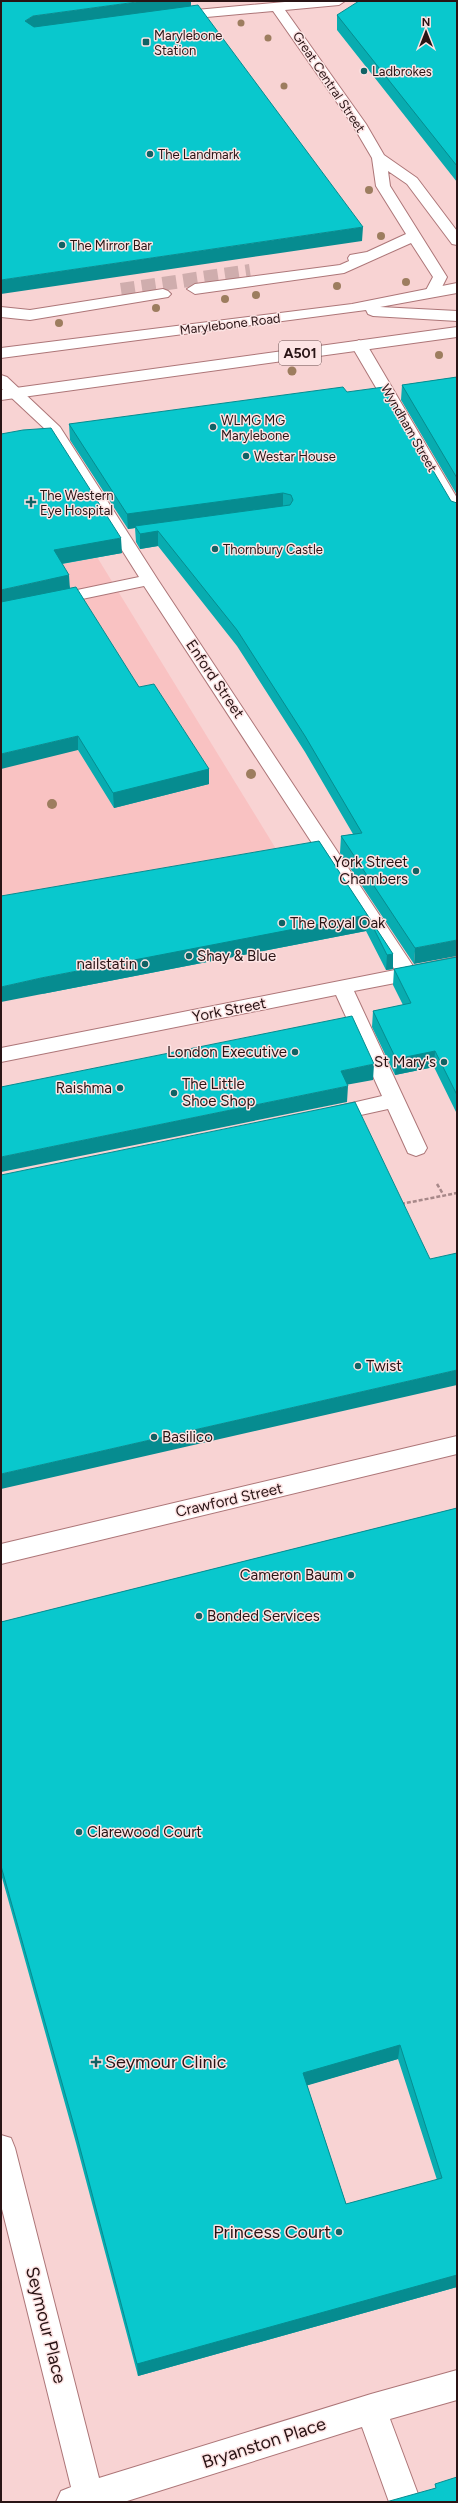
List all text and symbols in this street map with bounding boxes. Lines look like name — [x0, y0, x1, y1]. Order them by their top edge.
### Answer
north arrow — [406, 12, 446, 52]
text: N — [422, 16, 430, 29]
place label: Marylebone Station — [154, 28, 222, 58]
street label: Great Central Street — [290, 29, 368, 135]
marker: Marylebone Station — [141, 37, 151, 47]
place label: Ladbrokes — [372, 64, 432, 79]
marker: Ladbrokes — [359, 66, 369, 76]
place label: The Landmark — [158, 147, 240, 162]
marker: The Landmark — [145, 149, 155, 159]
place label: The Mirror Bar — [70, 238, 152, 253]
marker: The Mirror Bar — [57, 240, 67, 250]
street label: Marylebone Road — [179, 310, 281, 338]
road number: A501 — [279, 341, 321, 365]
street label: Wyndham Street — [378, 381, 440, 475]
place label: WLMG MG Marylebone — [221, 413, 289, 443]
marker: WLMG MG Marylebone — [208, 422, 218, 432]
place label: Westar House — [254, 449, 336, 464]
marker: Westar House — [241, 451, 251, 461]
place label: The Western Eye Hospital — [40, 488, 113, 518]
marker: The Western Eye Hospital — [25, 496, 37, 508]
place label: Thornbury Castle — [223, 542, 323, 557]
marker: Thornbury Castle — [210, 544, 220, 554]
street label: Enford Street — [182, 636, 248, 722]
place label: York Street Chambers — [333, 853, 408, 888]
marker: York Street Chambers — [411, 866, 421, 876]
place label: The Royal Oak — [290, 914, 386, 932]
marker: The Royal Oak — [277, 918, 287, 928]
place label: Shay & Blue — [197, 947, 276, 965]
marker: Shay & Blue — [184, 951, 194, 961]
place label: nailstatin — [76, 955, 137, 973]
marker: nailstatin — [140, 959, 150, 969]
street label: York Street — [191, 994, 268, 1026]
place label: London Executive — [167, 1043, 287, 1061]
marker: London Executive — [290, 1047, 300, 1057]
place label: St Mary's — [374, 1053, 436, 1071]
marker: St Mary's — [439, 1057, 449, 1067]
place label: The Little Shoe Shop — [182, 1075, 255, 1110]
place label: Raishma — [56, 1079, 112, 1097]
marker: Raishma — [115, 1083, 125, 1093]
marker: The Little Shoe Shop — [169, 1088, 179, 1098]
place label: Twist — [366, 1357, 402, 1375]
marker: Twist — [353, 1361, 363, 1371]
place label: Basilico — [162, 1428, 213, 1446]
marker: Basilico — [149, 1432, 159, 1442]
street label: Crawford Street — [174, 1479, 284, 1521]
place label: Cameron Baum — [240, 1566, 343, 1584]
marker: Cameron Baum — [346, 1570, 356, 1580]
place label: Bonded Services — [207, 1607, 320, 1625]
marker: Bonded Services — [194, 1611, 204, 1621]
place label: Clarewood Court — [87, 1823, 202, 1841]
marker: Clarewood Court — [74, 1827, 84, 1837]
place label: Seymour Clinic — [105, 2051, 227, 2073]
marker: Seymour Clinic — [90, 2056, 102, 2068]
place label: Princess Court — [213, 2221, 331, 2243]
marker: Princess Court — [334, 2227, 344, 2237]
street label: Seymour Place — [21, 2264, 71, 2386]
street label: Bryanston Place — [199, 2413, 329, 2473]

